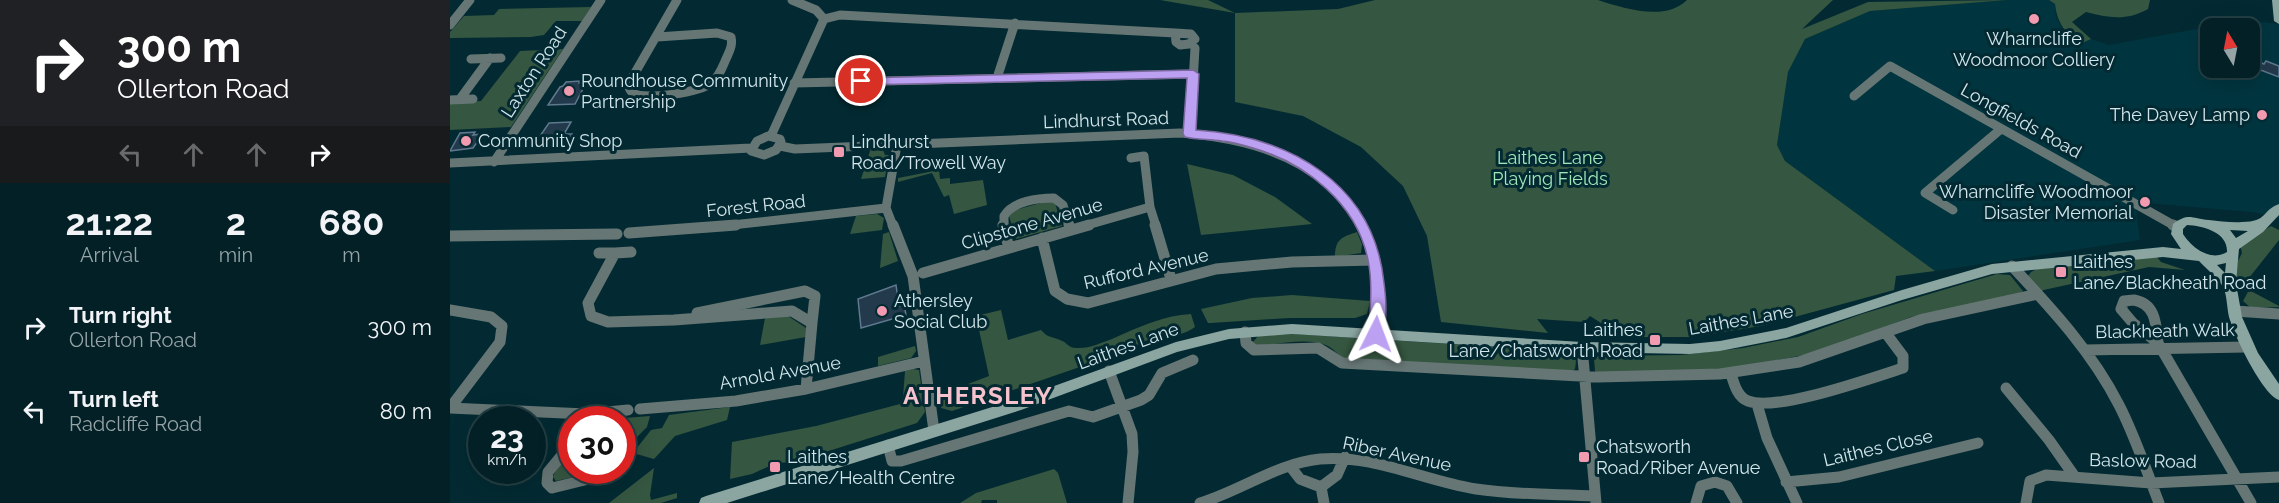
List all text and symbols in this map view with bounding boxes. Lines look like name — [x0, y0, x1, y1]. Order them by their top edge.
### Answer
marker: Wharncliffe Woodmoor Colliery — [2027, 12, 2041, 26]
north arrow — [2200, 18, 2260, 78]
map controls — [2200, 18, 2260, 78]
street label: Laxton Road — [496, 22, 571, 121]
text: 300 m — [117, 23, 241, 72]
icon: right — [18, 24, 96, 102]
place label: Wharncliffe Woodmoor Colliery — [1953, 28, 2115, 70]
pin — [835, 55, 886, 106]
icon: arrive — [844, 64, 877, 97]
place label: Roundhouse Community Partnership — [581, 70, 789, 112]
text: Ollerton Road — [117, 73, 290, 104]
street label: Longfields Road — [1957, 79, 2085, 162]
marker: Roundhouse Community Partnership — [562, 84, 576, 98]
place label: The Davey Lamp — [2110, 104, 2250, 125]
street label: Lindhurst Road — [1043, 107, 1169, 132]
marker: The Davey Lamp — [2255, 108, 2269, 122]
place label: Community Shop — [478, 130, 622, 151]
place label: Lindhurst Road/Trowell Way — [851, 131, 1006, 173]
marker: Community Shop — [459, 134, 473, 148]
icon: left — [114, 138, 147, 171]
icon: ahead — [177, 138, 210, 171]
icon: ahead — [240, 138, 273, 171]
icon: right — [303, 138, 336, 171]
marker: Lindhurst Road/Trowell Way — [832, 145, 846, 159]
park label: Laithes Lane Playing Fields — [1492, 147, 1608, 189]
place label: Wharncliffe Woodmoor Disaster Memorial — [1939, 181, 2134, 223]
street label: Forest Road — [705, 190, 807, 221]
street label: Clipstone Avenue — [959, 193, 1105, 254]
marker: Wharncliffe Woodmoor Disaster Memorial — [2138, 195, 2152, 209]
text: 21:22 — [66, 201, 153, 243]
text: 2 — [226, 201, 246, 243]
text: 680 — [319, 201, 384, 243]
text: Arrival — [80, 243, 139, 267]
text: min — [219, 243, 253, 267]
text: m — [342, 243, 361, 267]
street label: Rufford Avenue — [1081, 244, 1211, 293]
place label: Laithes Lane/Blackheath Road — [2073, 251, 2266, 293]
marker: Laithes Lane/Blackheath Road — [2054, 265, 2068, 279]
place label: Athersley Social Club — [894, 290, 987, 332]
street label: Laithes Lane — [1687, 300, 1795, 339]
text: Turn right — [69, 302, 172, 328]
position arrow — [1344, 302, 1408, 366]
marker: Athersley Social Club — [875, 304, 889, 318]
icon: right — [18, 311, 51, 344]
text: 300 m — [367, 314, 432, 340]
street label: Laithes Lane — [1074, 317, 1182, 374]
place label: Laithes Lane/Chatsworth Road — [1448, 319, 1643, 361]
street label: Blackheath Walk — [2095, 319, 2235, 342]
text: Ollerton Road — [69, 328, 197, 352]
marker: Laithes Lane/Chatsworth Road — [1648, 333, 1662, 347]
street label: Arnold Avenue — [718, 351, 843, 394]
district label: ATHERSLEY — [903, 381, 1053, 410]
text: Turn left — [69, 386, 159, 412]
icon: left — [18, 395, 51, 428]
text: 80 m — [380, 398, 432, 424]
speed limit sign: 30 — [558, 406, 636, 484]
text: Radcliffe Road — [69, 412, 202, 436]
text: 23 — [490, 420, 524, 455]
street label: Laithes Close — [1821, 425, 1935, 470]
street label: Riber Avenue — [1341, 432, 1454, 475]
place label: Chatsworth Road/Riber Avenue — [1596, 436, 1761, 478]
place label: Laithes Lane/Health Centre — [787, 446, 955, 488]
street label: Baslow Road — [2089, 449, 2197, 472]
marker: Chatsworth Road/Riber Avenue — [1577, 450, 1591, 464]
text: km/h — [487, 451, 527, 469]
marker: Laithes Lane/Health Centre — [768, 460, 782, 474]

